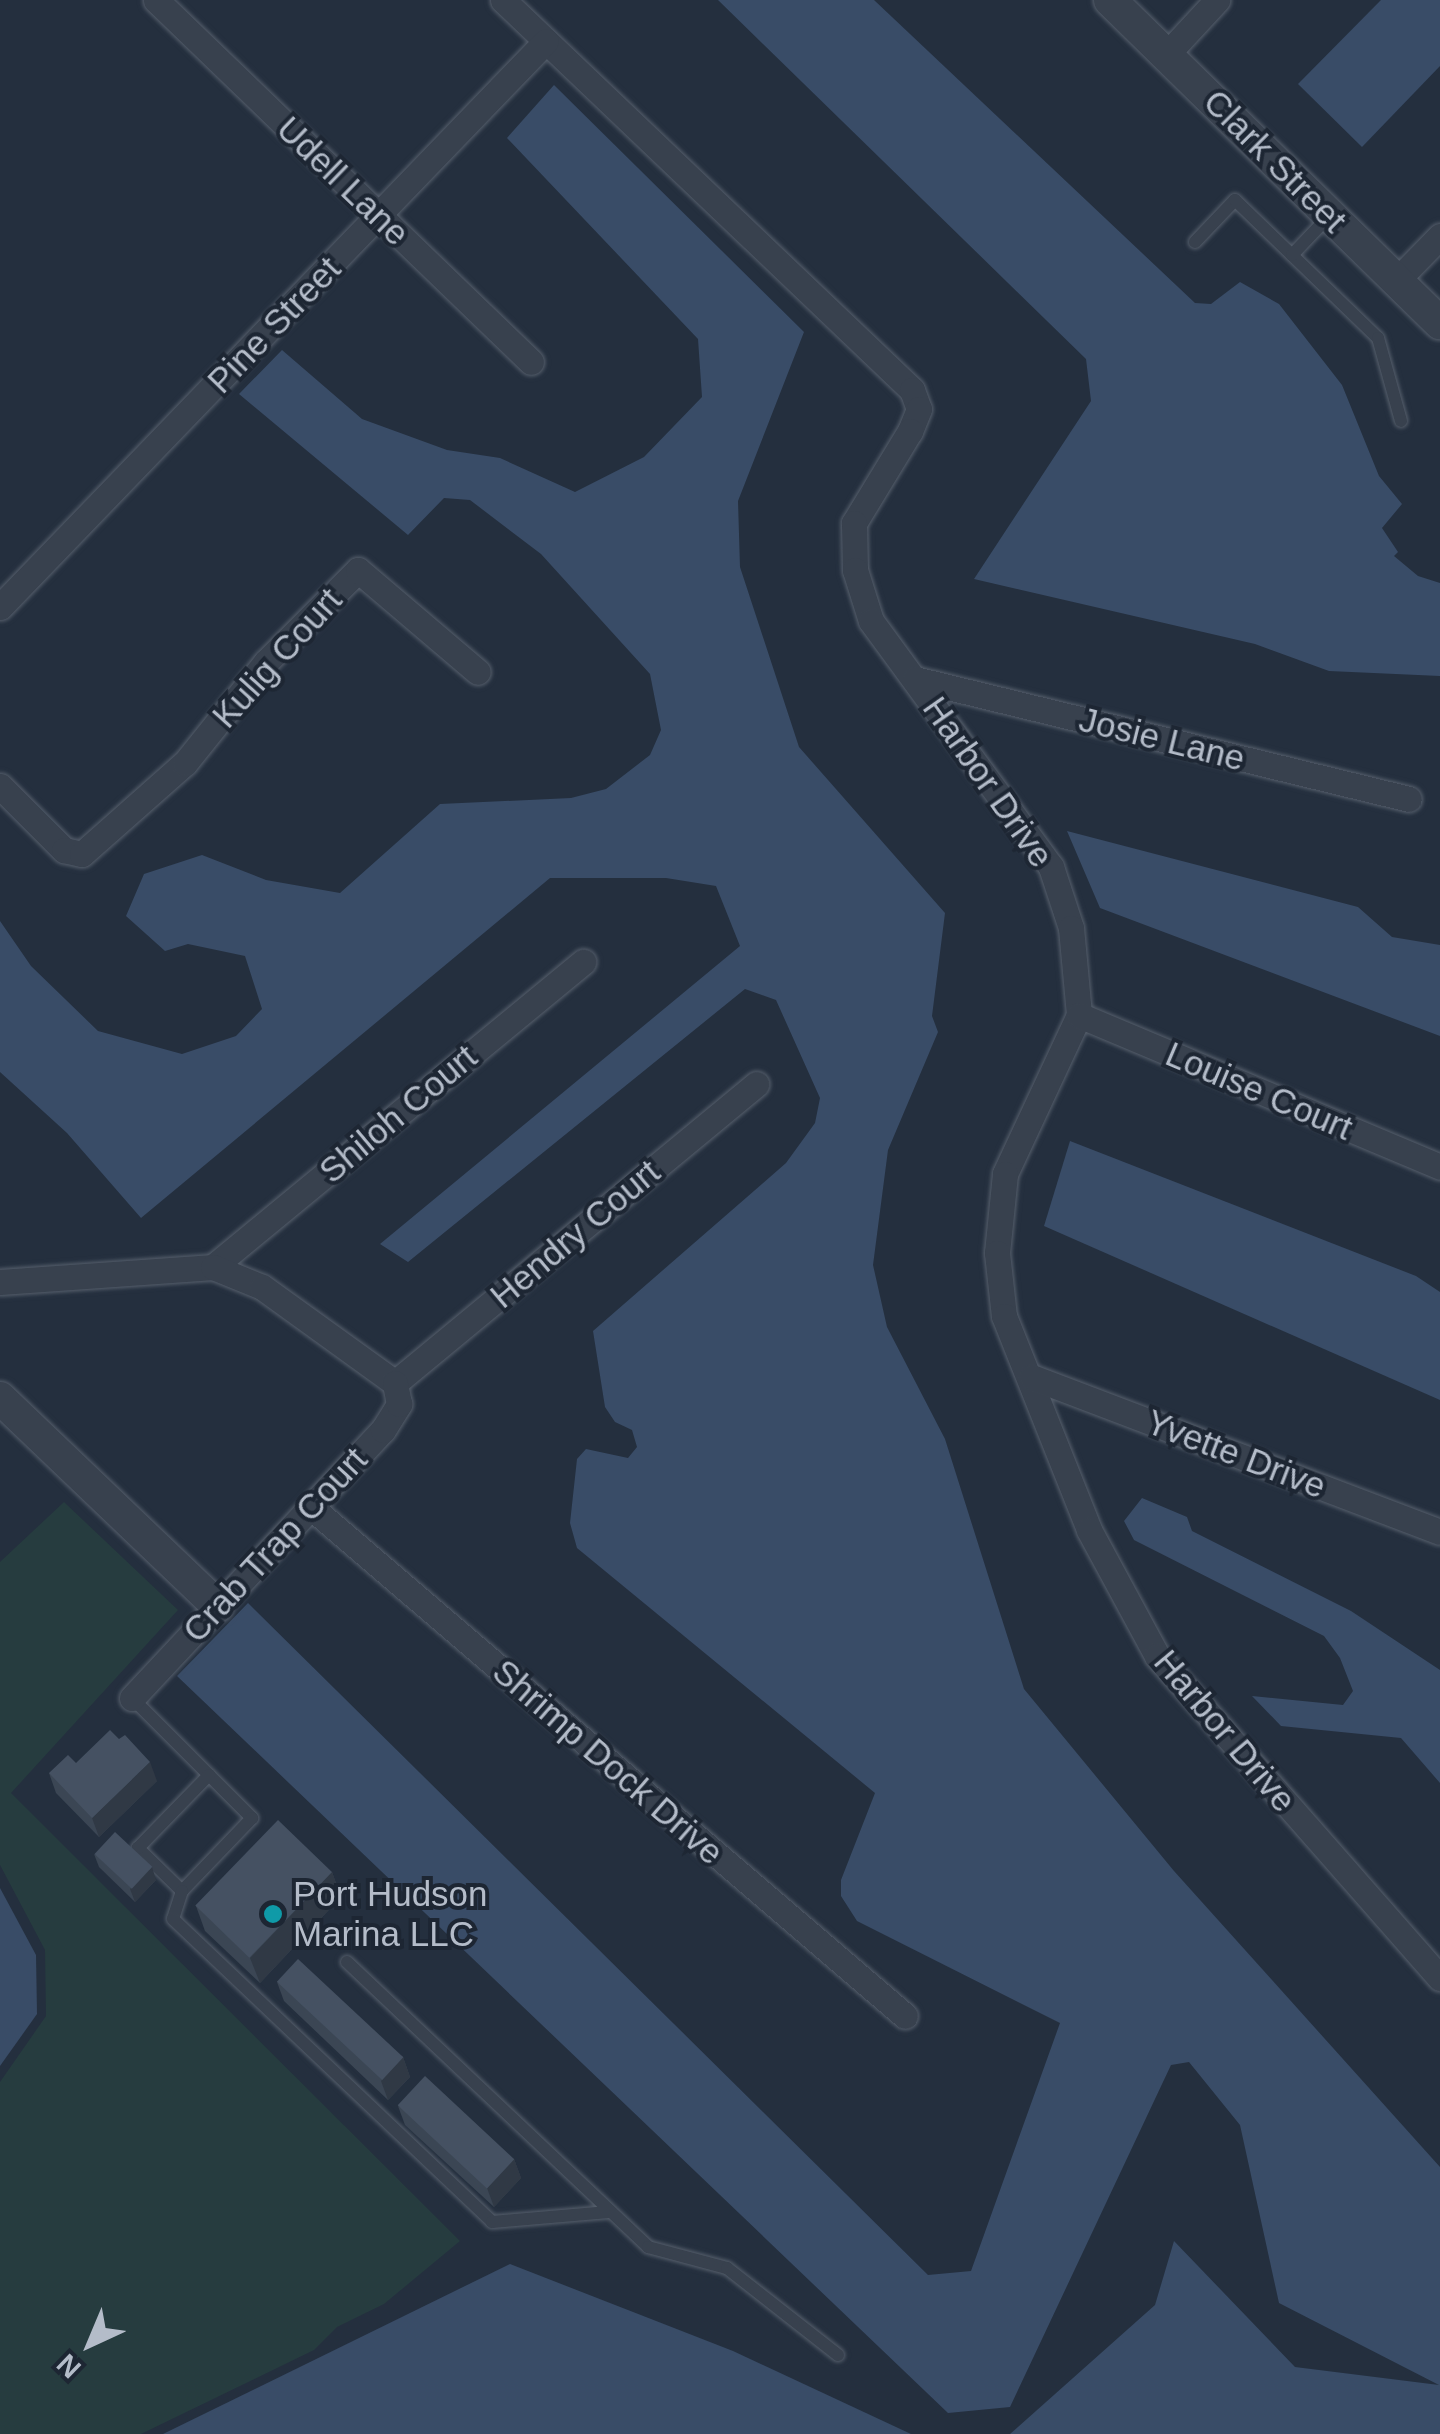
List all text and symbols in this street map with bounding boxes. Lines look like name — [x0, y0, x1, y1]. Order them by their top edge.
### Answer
street label: Clark Street — [1195, 81, 1355, 241]
street label: Udell Lane — [268, 108, 418, 254]
street label: Pine Street — [199, 248, 349, 402]
street label: Kulig Court — [203, 580, 351, 736]
street label: Harbor Drive — [914, 689, 1062, 875]
street label: Josie Lane — [1075, 698, 1249, 780]
street label: Louise Court — [1159, 1033, 1359, 1149]
street label: Shiloh Court — [311, 1036, 485, 1192]
street label: Hendry Court — [482, 1151, 668, 1317]
street label: Yvette Drive — [1140, 1401, 1332, 1507]
street label: Crab Trap Court — [174, 1439, 376, 1651]
street label: Harbor Drive — [1145, 1642, 1305, 1820]
street label: Shrimp Dock Drive — [484, 1650, 732, 1874]
place label: Port Hudson Marina LLC — [293, 1873, 488, 1955]
marker: Port Hudson Marina LLC — [262, 1903, 284, 1925]
north arrow — [40, 2294, 140, 2394]
text: N — [51, 2348, 87, 2384]

